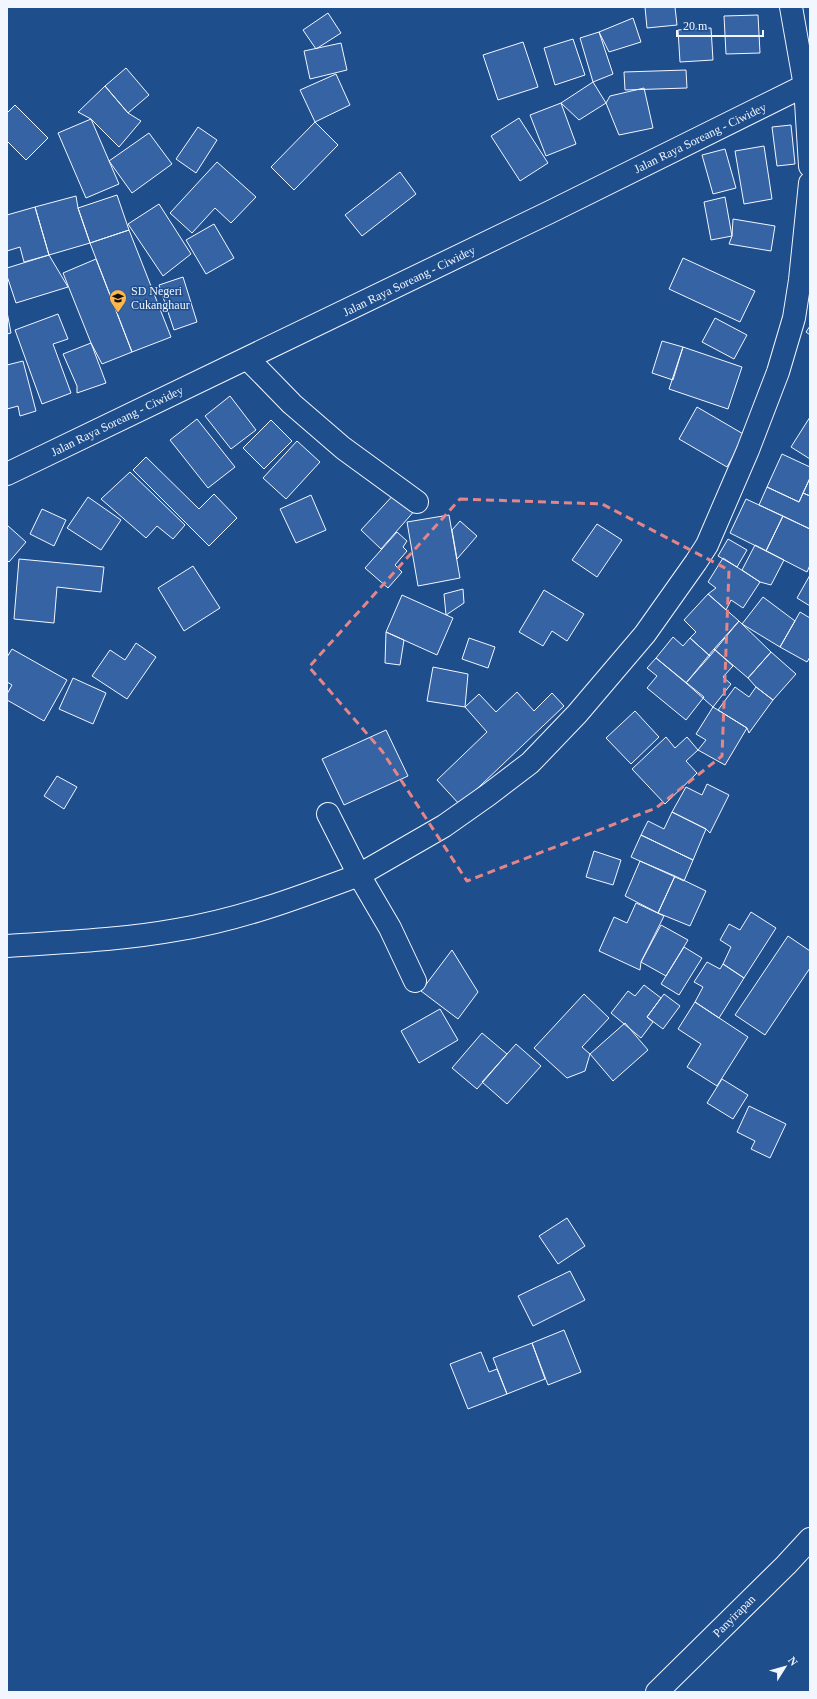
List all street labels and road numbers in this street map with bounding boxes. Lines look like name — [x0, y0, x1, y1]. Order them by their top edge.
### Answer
street label: Jalan Raya Soreang - Ciwidey — [632, 100, 768, 176]
street label: Jalan Raya Soreang - Ciwidey — [341, 243, 477, 319]
street label: Jalan Raya Soreang - Ciwidey — [49, 383, 185, 459]
street label: Panyirapan — [710, 1592, 758, 1640]

